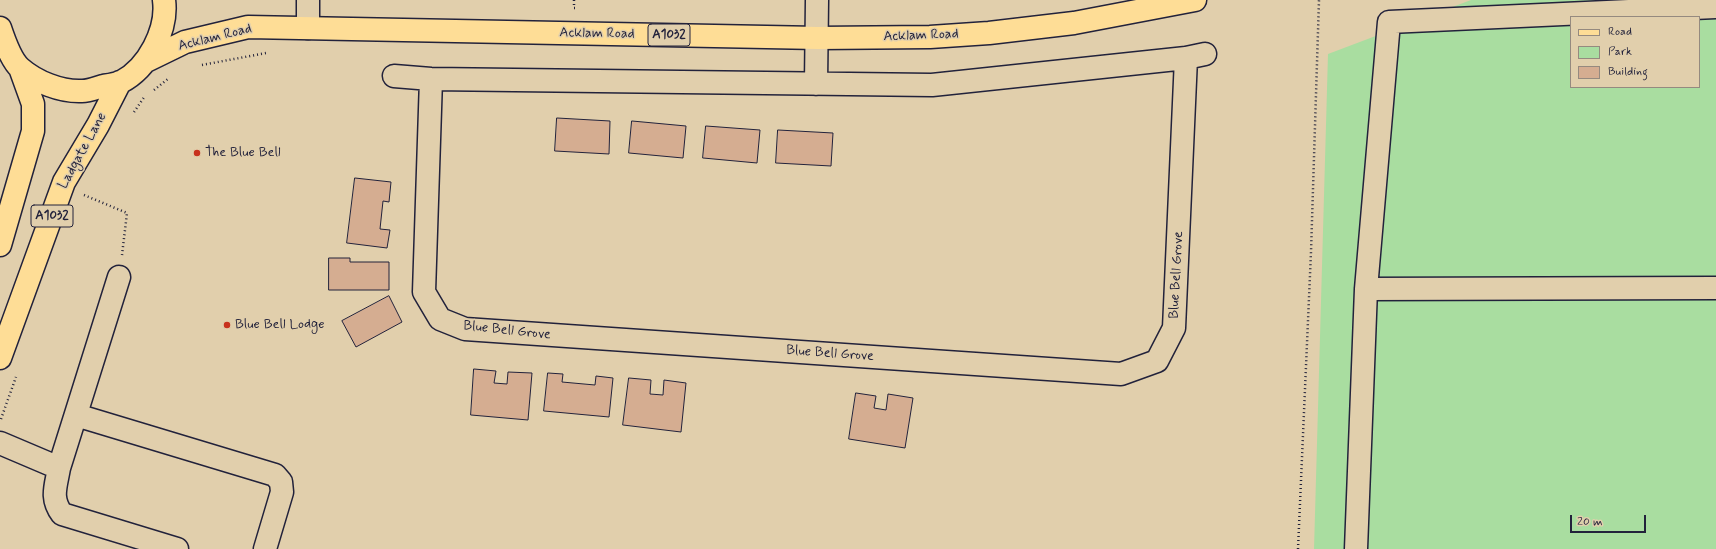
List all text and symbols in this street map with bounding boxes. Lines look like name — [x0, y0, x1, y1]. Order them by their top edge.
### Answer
legend — [1570, 16, 1700, 88]
street label: Acklam Road — [176, 21, 254, 55]
road number: A1032 — [648, 24, 690, 46]
text: Road — [1608, 24, 1632, 40]
street label: Acklam Road — [559, 25, 635, 43]
street label: Acklam Road — [883, 26, 959, 46]
text: Park — [1608, 44, 1632, 60]
text: Building — [1608, 64, 1648, 80]
street label: Ladgate Lane — [55, 110, 111, 192]
place label: The Blue Bell — [205, 145, 281, 161]
marker: The Blue Bell — [192, 148, 202, 158]
road number: A1032 — [31, 205, 73, 227]
street label: Blue Bell Grove — [1166, 231, 1188, 319]
place label: Blue Bell Lodge — [235, 317, 325, 333]
street label: Blue Bell Grove — [462, 318, 552, 344]
marker: Blue Bell Lodge — [222, 320, 232, 330]
street label: Blue Bell Grove — [786, 343, 874, 365]
scale bar — [1572, 507, 1648, 533]
text: 20 m — [1577, 514, 1603, 530]

